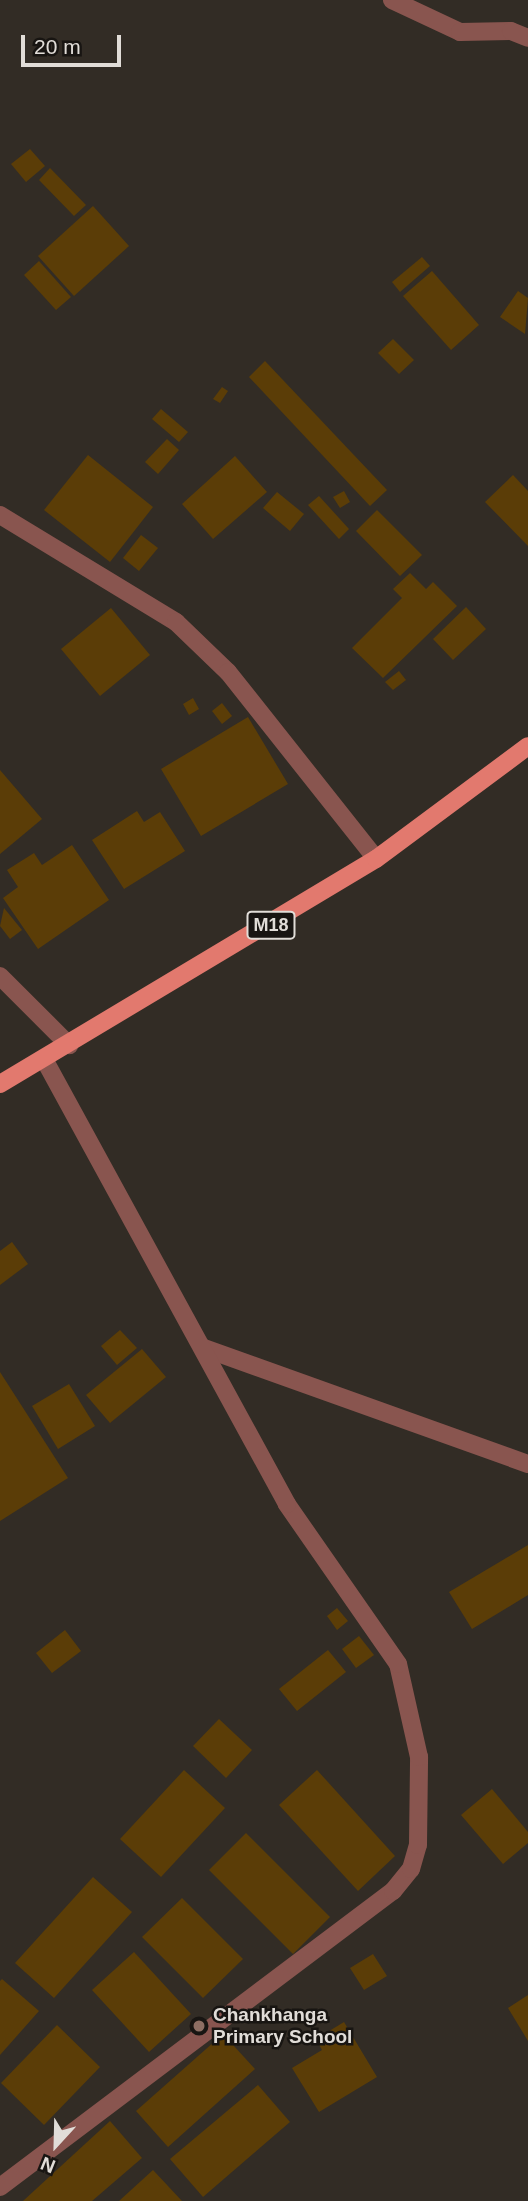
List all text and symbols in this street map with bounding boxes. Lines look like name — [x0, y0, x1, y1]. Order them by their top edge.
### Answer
scale bar — [24, 21, 124, 65]
text: 20 m — [34, 35, 81, 58]
road number: M18 — [245, 910, 297, 940]
place label: Chankhanga Primary School — [213, 2004, 352, 2048]
marker: Chankhanga Primary School — [191, 2018, 207, 2034]
north arrow — [21, 2110, 91, 2180]
text: N — [38, 2153, 58, 2177]

